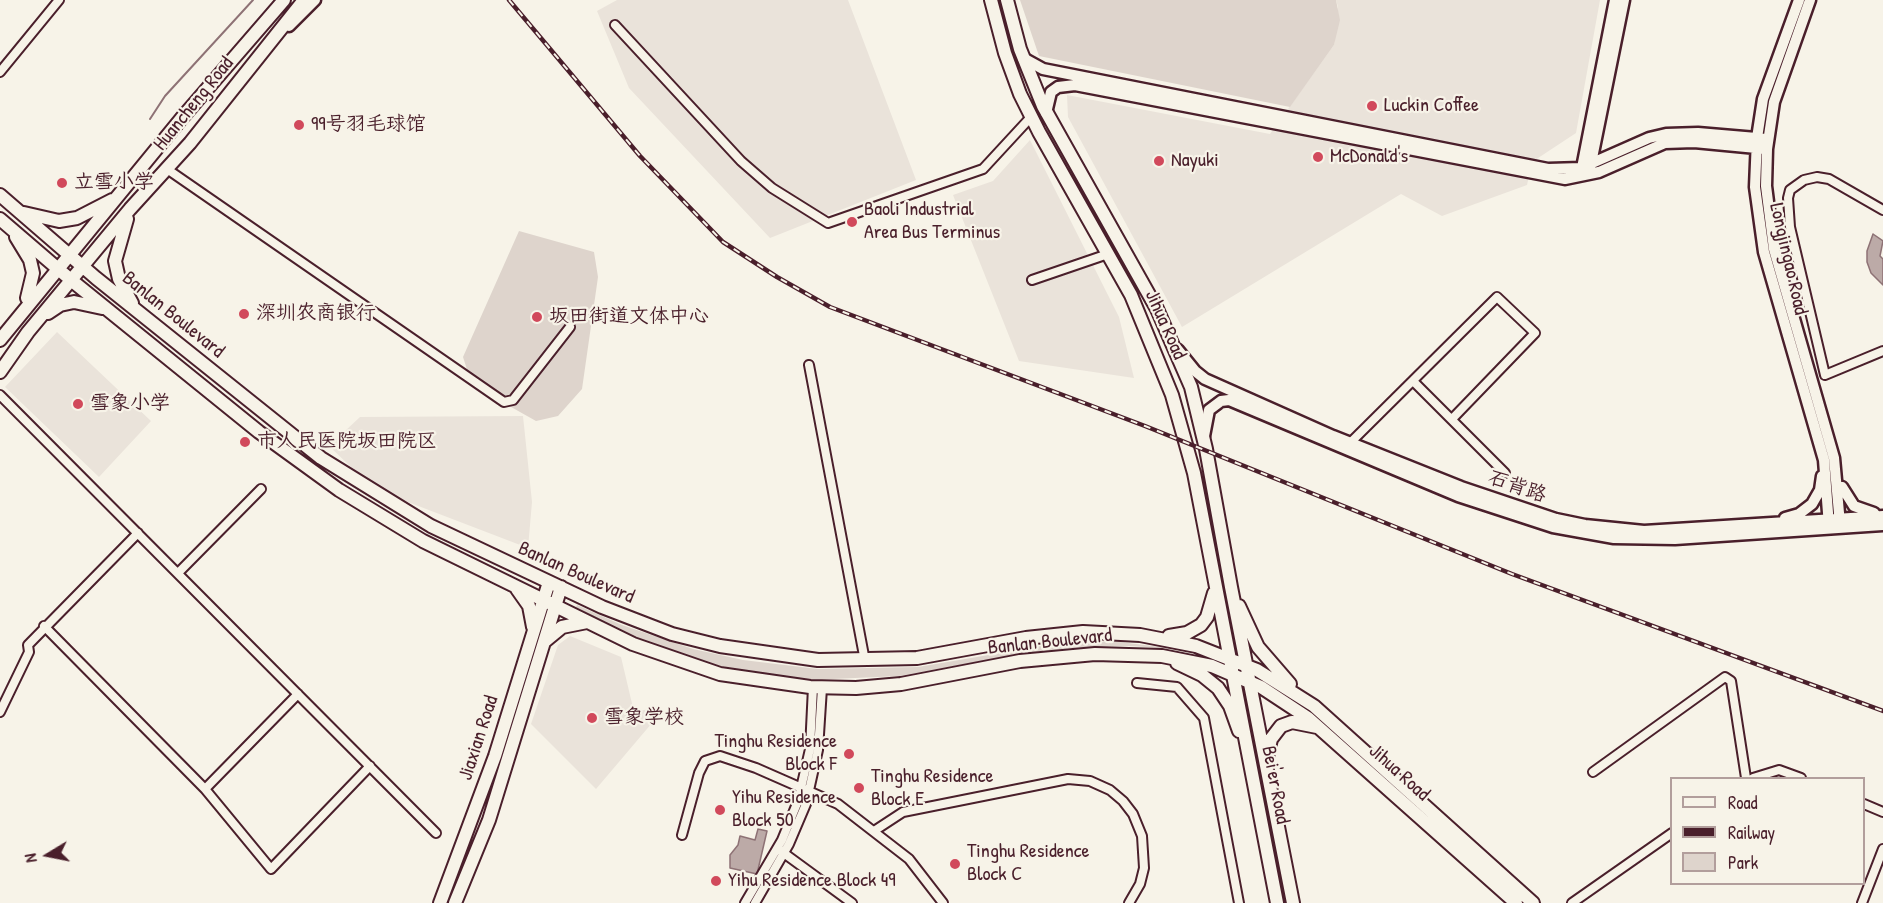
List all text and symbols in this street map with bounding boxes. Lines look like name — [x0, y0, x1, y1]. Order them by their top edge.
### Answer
street label: Huancheng Road — [149, 52, 239, 156]
place label: Luckin Coffee — [1384, 94, 1479, 118]
marker: Luckin Coffee — [1365, 99, 1379, 113]
place label: 99号羽毛球馆 — [311, 113, 426, 137]
marker: 99号羽毛球馆 — [292, 118, 306, 132]
place label: McDonald's — [1330, 145, 1408, 169]
place label: Nayuki — [1171, 149, 1219, 173]
marker: McDonald's — [1311, 150, 1325, 164]
marker: Nayuki — [1152, 154, 1166, 168]
place label: 立雪小学 — [74, 171, 154, 195]
marker: 立雪小学 — [55, 176, 69, 190]
place label: Baoli Industrial Area Bus Terminus — [864, 198, 1000, 245]
street label: Longjingao Road — [1764, 201, 1812, 317]
marker: Baoli Industrial Area Bus Terminus — [845, 215, 859, 229]
street label: Banlan Boulevard — [117, 266, 229, 364]
street label: Jihua Road — [1139, 287, 1191, 363]
place label: 深圳农商银行 — [256, 302, 376, 326]
place label: 坂田街道文体中心 — [549, 305, 709, 329]
marker: 深圳农商银行 — [237, 307, 251, 321]
marker: 坂田街道文体中心 — [530, 310, 544, 324]
place label: 雪象小学 — [90, 392, 170, 416]
marker: 雪象小学 — [71, 397, 85, 411]
place label: 市人民医院坂田院区 — [257, 430, 437, 454]
marker: 市人民医院坂田院区 — [238, 435, 252, 449]
street label: 石背路 — [1485, 466, 1549, 508]
street label: Banlan Boulevard — [514, 537, 638, 609]
street label: Banlan Boulevard — [987, 624, 1113, 660]
street label: Jiaxian Road — [454, 693, 504, 783]
place label: 雪象学校 — [604, 706, 684, 730]
marker: 雪象学校 — [585, 711, 599, 725]
place label: Tinghu Residence Block F — [714, 730, 837, 777]
street label: Jihua Road — [1364, 739, 1434, 807]
street label: Bei'er Road — [1256, 744, 1294, 826]
marker: Tinghu Residence Block F — [842, 747, 856, 761]
place label: Tinghu Residence Block E — [871, 765, 994, 812]
legend — [1670, 777, 1865, 885]
marker: Tinghu Residence Block E — [852, 781, 866, 795]
place label: Yihu Residence Block 50 — [732, 786, 836, 833]
text: Road — [1728, 790, 1758, 815]
marker: Yihu Residence Block 50 — [713, 803, 727, 817]
text: Railway — [1728, 820, 1775, 845]
north arrow — [18, 825, 78, 885]
place label: Tinghu Residence Block C — [967, 840, 1090, 887]
text: Park — [1728, 850, 1758, 875]
text: N — [19, 852, 42, 864]
marker: Tinghu Residence Block C — [948, 857, 962, 871]
place label: Yihu Residence Block 49 — [728, 869, 896, 893]
marker: Yihu Residence Block 49 — [709, 874, 723, 888]

